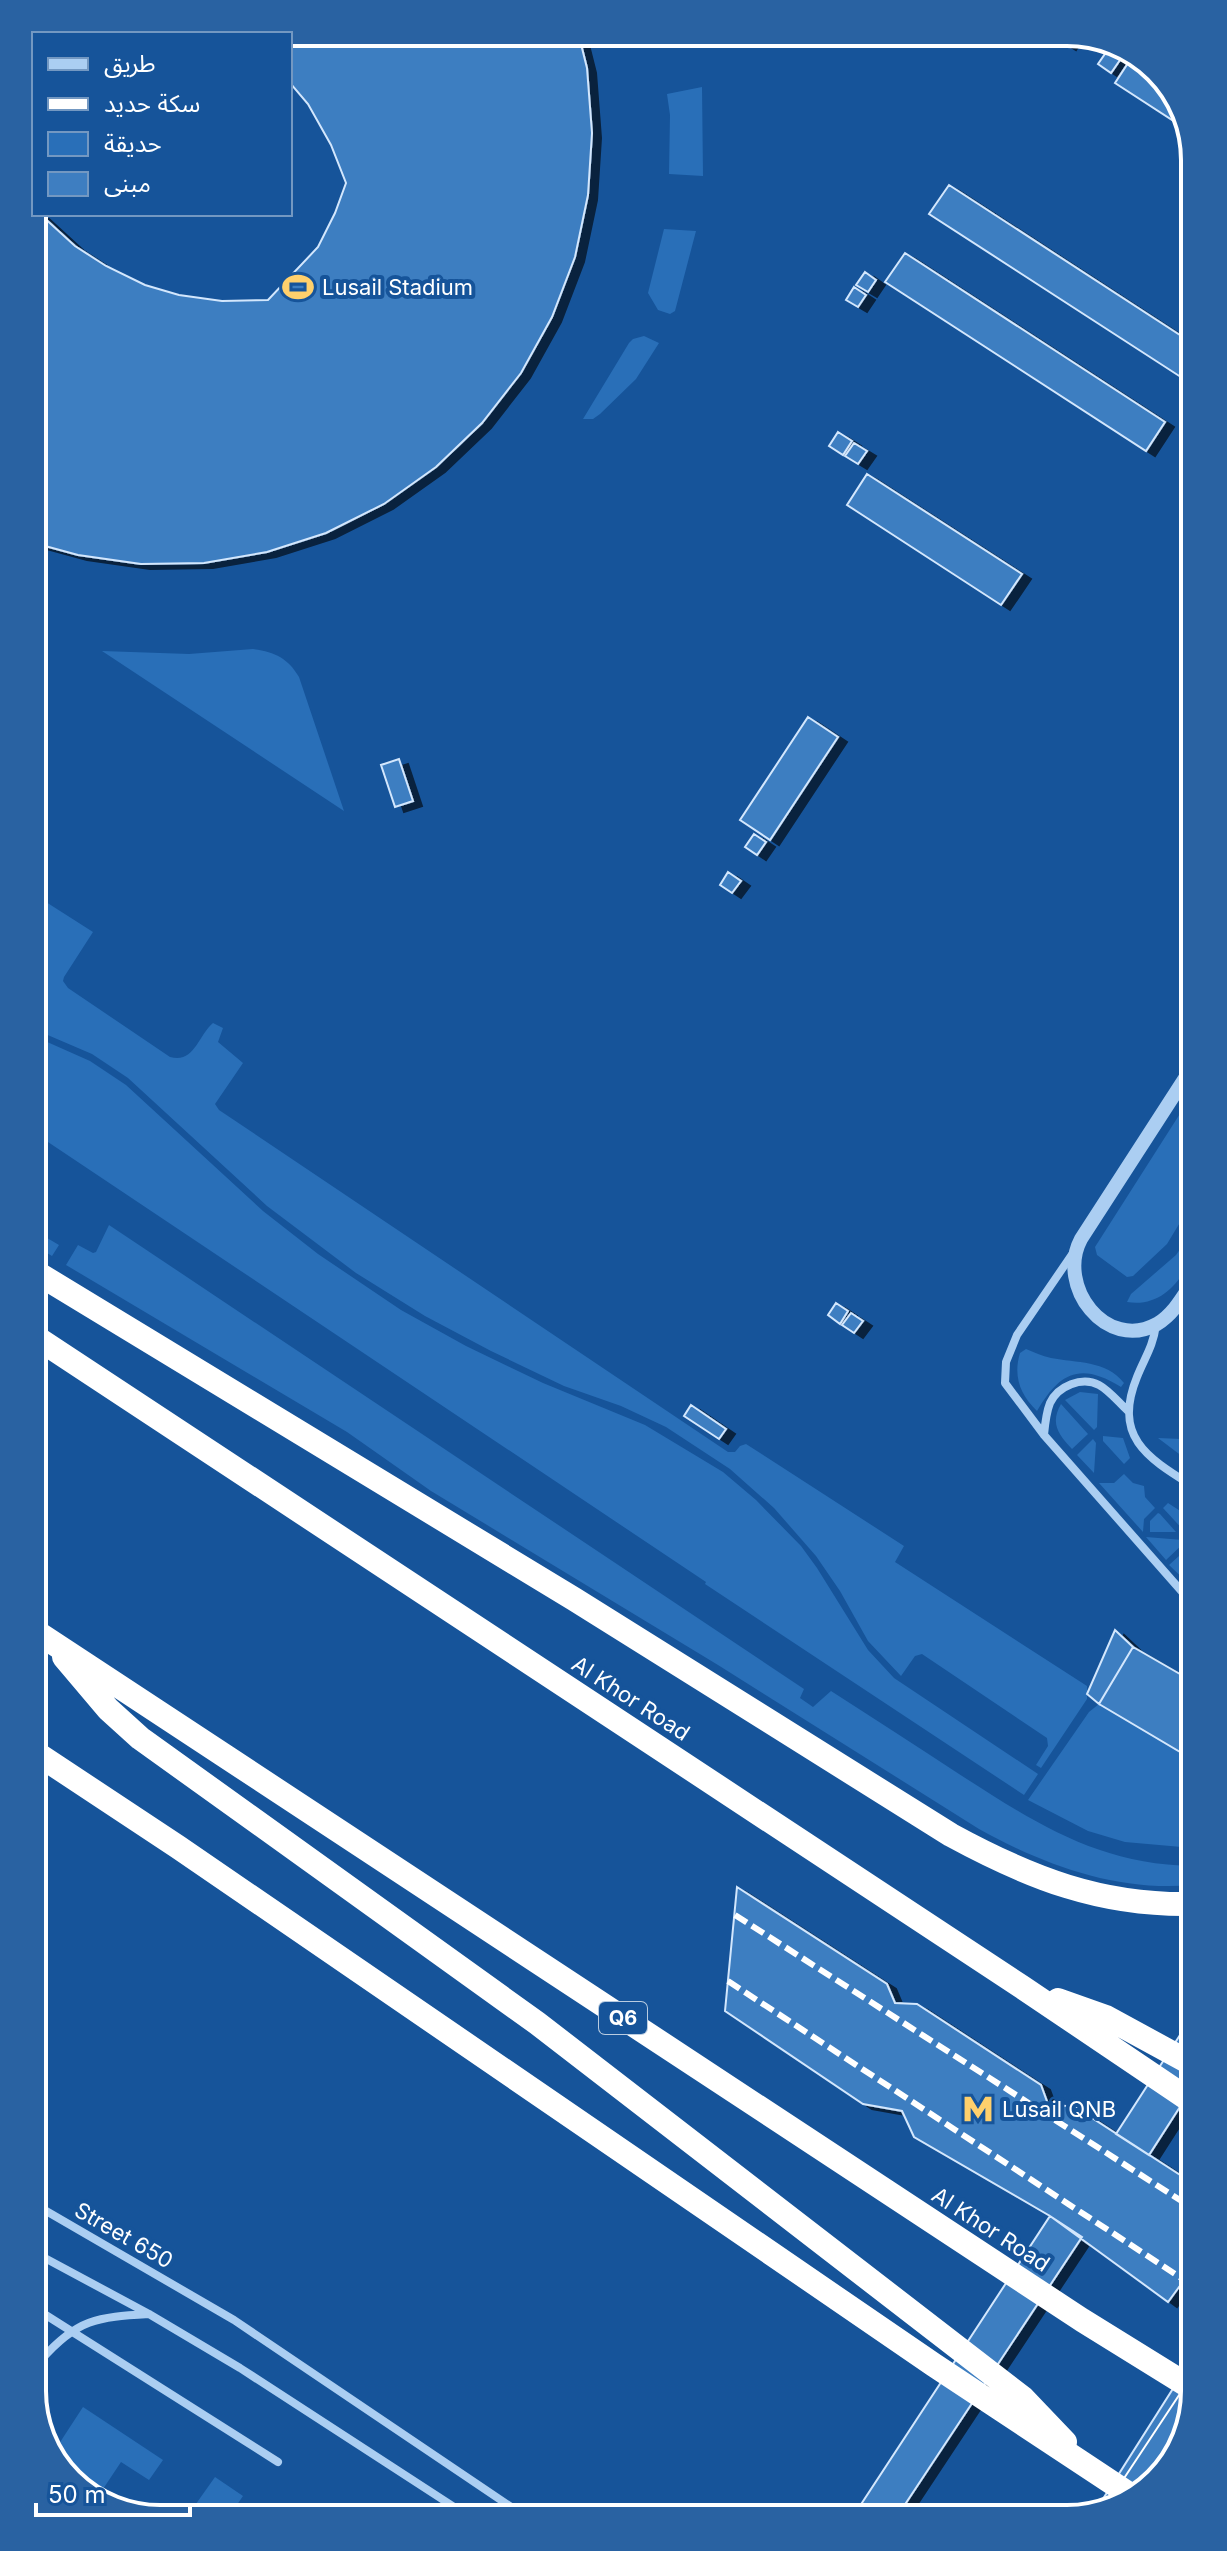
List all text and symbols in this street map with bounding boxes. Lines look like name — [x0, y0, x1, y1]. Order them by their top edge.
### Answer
legend — [32, 32, 292, 216]
text: طريق — [104, 49, 156, 79]
text: سكة حديد — [104, 89, 200, 118]
text: حديقة — [104, 129, 162, 158]
text: مبنى — [104, 169, 151, 198]
sports icon: Lusail Stadium — [281, 270, 315, 304]
place label: Lusail Stadium — [322, 274, 473, 300]
street label: Al Khor Road — [567, 1650, 695, 1746]
road number: Q6 — [599, 2002, 647, 2034]
metro station icon: Lusail QNB — [961, 2092, 995, 2126]
place label: Lusail QNB — [1002, 2096, 1116, 2122]
street label: Al Khor Road — [927, 2181, 1055, 2277]
street label: Street 650 — [70, 2196, 178, 2274]
scale bar — [36, 2467, 190, 2517]
text: 50 m — [48, 2480, 106, 2509]

